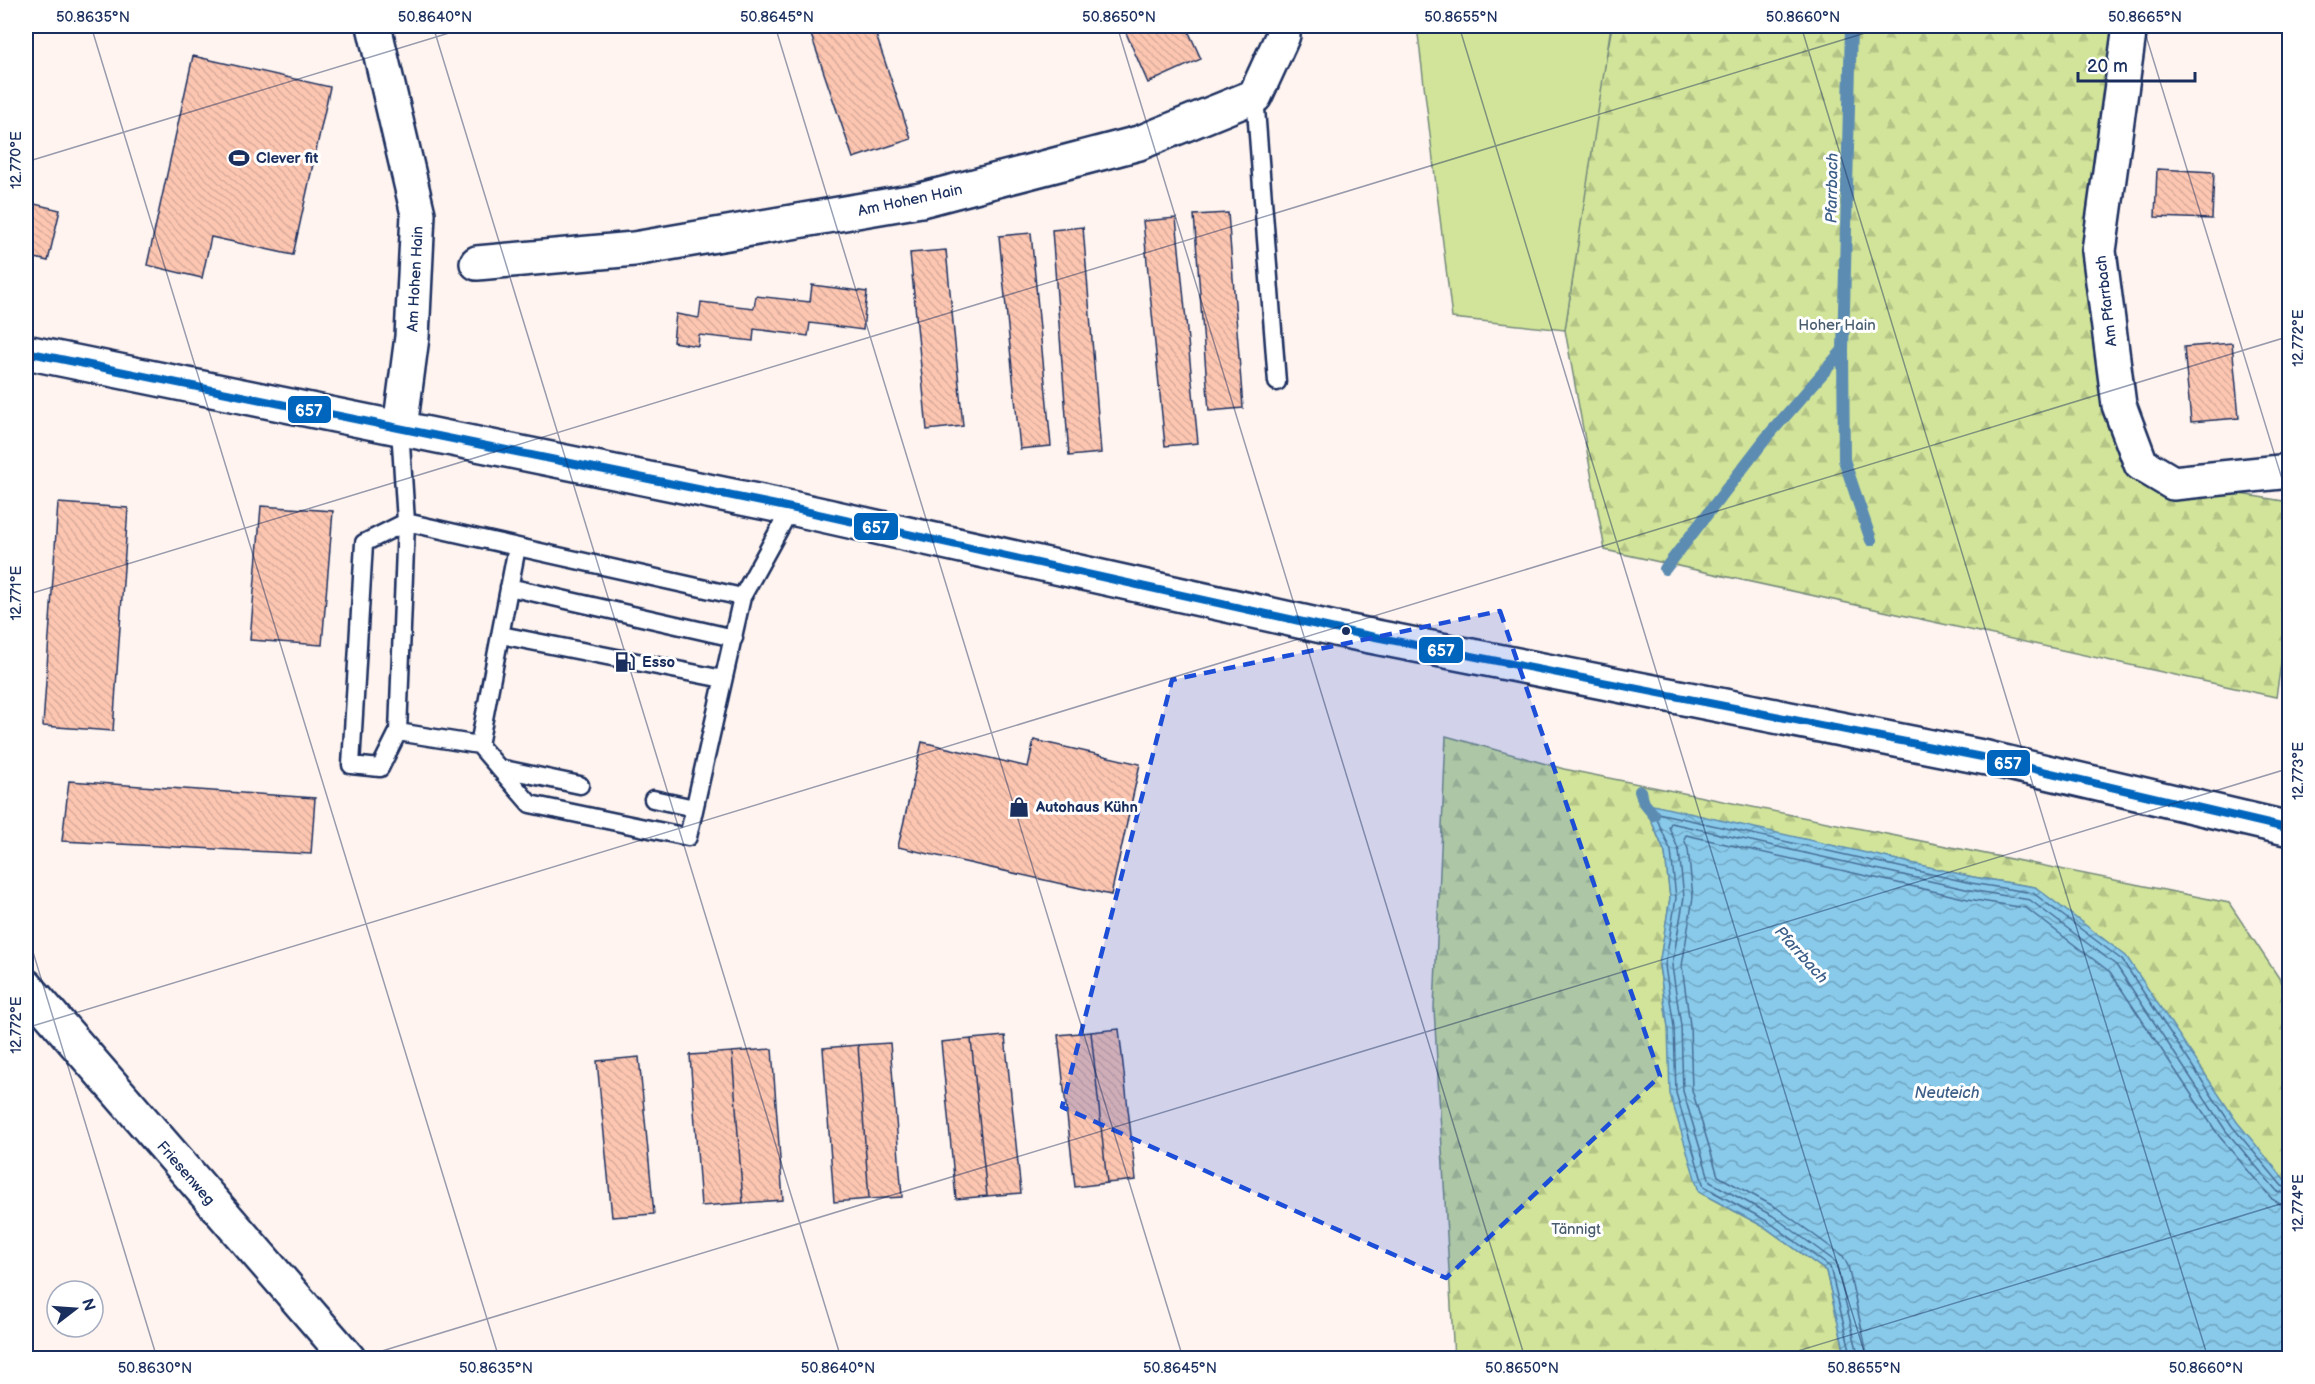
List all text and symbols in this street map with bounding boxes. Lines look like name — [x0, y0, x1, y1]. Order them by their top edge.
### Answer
text: 50.8635°N — [56, 8, 130, 27]
text: 50.8640°N — [398, 8, 472, 27]
text: 50.8645°N — [740, 8, 814, 27]
text: 50.8650°N — [1082, 8, 1156, 27]
text: 50.8655°N — [1424, 8, 1498, 27]
text: 50.8660°N — [1766, 8, 1840, 27]
text: 50.8665°N — [2108, 8, 2182, 27]
scale bar — [2078, 45, 2195, 83]
text: 20 m — [2087, 56, 2128, 77]
text: 12.770°E — [7, 131, 26, 189]
sports icon: Clever fit — [227, 146, 251, 170]
place label: Clever fit — [256, 149, 318, 168]
water label: Pfarrbach — [1822, 152, 1843, 223]
street label: Am Hohen Hain — [856, 180, 964, 221]
street label: Am Hohen Hain — [403, 225, 428, 333]
street label: Am Pfarrbach — [2091, 254, 2122, 348]
text: 12.772°E — [2289, 309, 2308, 367]
park label: Hoher Hain — [1798, 316, 1876, 335]
line badge: 657 — [287, 395, 332, 424]
text: 657 — [295, 402, 323, 421]
line badge: 657 — [853, 512, 899, 541]
text: 657 — [862, 519, 890, 538]
text: 12.771°E — [7, 565, 26, 620]
unlabelled marker — [1340, 625, 1352, 637]
line badge: 657 — [1418, 636, 1464, 664]
text: 657 — [1427, 642, 1455, 661]
fuel station icon: Esso — [613, 650, 637, 674]
place label: Esso — [642, 653, 676, 672]
text: 12.773°E — [2289, 742, 2308, 800]
line badge: 657 — [1986, 749, 2031, 777]
text: 657 — [1994, 755, 2022, 774]
shop icon: Autohaus Kühn — [1007, 795, 1031, 819]
place label: Autohaus Kühn — [1035, 798, 1138, 817]
water label: Pfarrbach — [1770, 923, 1832, 988]
text: 12.772°E — [7, 996, 26, 1054]
water label: Neuteich — [1915, 1084, 1980, 1103]
street label: Friesenweg — [153, 1137, 219, 1209]
text: 12.774°E — [2289, 1174, 2308, 1232]
park label: Tännigt — [1551, 1220, 1601, 1239]
north arrow — [45, 1279, 105, 1339]
text: N — [77, 1297, 99, 1314]
text: 50.8630°N — [118, 1359, 192, 1378]
text: 50.8635°N — [459, 1359, 533, 1378]
text: 50.8640°N — [801, 1359, 875, 1378]
text: 50.8645°N — [1143, 1359, 1217, 1378]
text: 50.8650°N — [1485, 1359, 1559, 1378]
text: 50.8655°N — [1827, 1359, 1901, 1378]
text: 50.8660°N — [2169, 1359, 2243, 1378]

